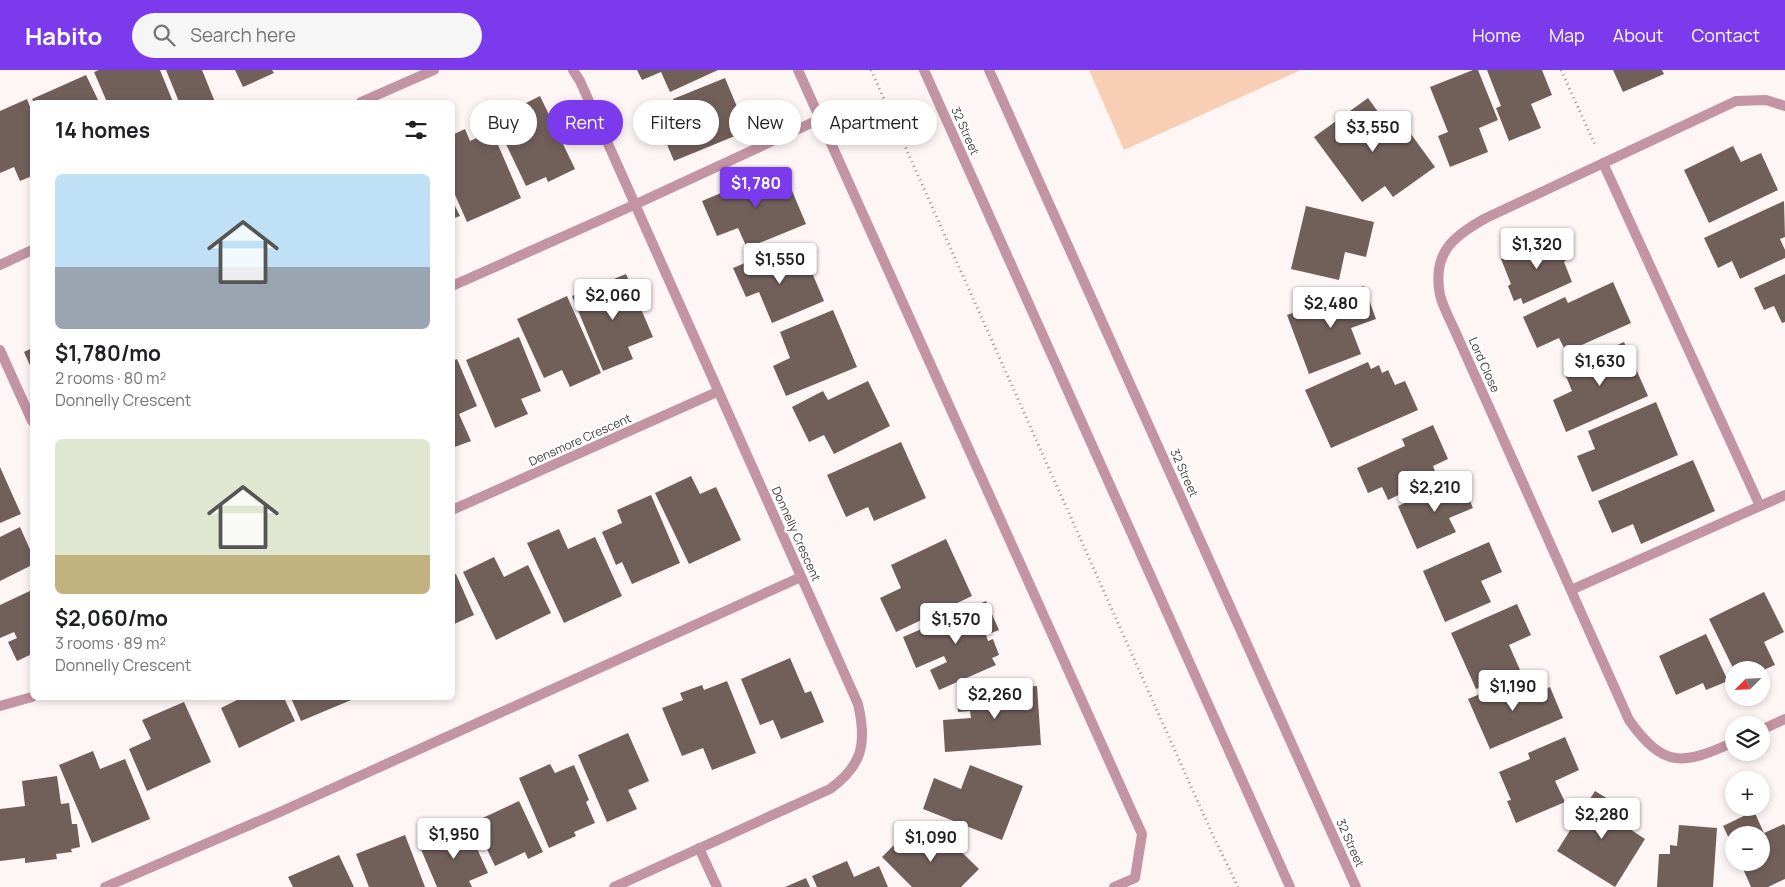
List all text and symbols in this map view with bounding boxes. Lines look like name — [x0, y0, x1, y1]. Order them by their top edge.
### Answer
search box — [132, 13, 482, 58]
text: Habito — [25, 19, 102, 52]
icon: search — [150, 21, 178, 49]
text: Search here — [190, 22, 296, 48]
text: Home — [1472, 23, 1521, 47]
text: Map — [1549, 23, 1585, 47]
text: About — [1613, 23, 1663, 47]
text: Contact — [1691, 23, 1760, 47]
chip: Buy — [470, 100, 537, 145]
chip: Rent — [547, 100, 623, 145]
chip: Filters — [633, 100, 719, 145]
chip: New — [729, 100, 801, 145]
chip: Apartment — [811, 100, 937, 145]
street label: 32 Street — [947, 104, 984, 158]
pin: $3,550 — [1332, 111, 1414, 153]
text: 14 homes — [55, 116, 150, 144]
icon: filters — [402, 116, 430, 144]
text: $3,550 — [1346, 116, 1400, 138]
pin: $1,780 — [715, 166, 797, 209]
text: $1,780 — [731, 172, 781, 194]
icon: home — [198, 207, 288, 297]
pin: $1,320 — [1496, 228, 1578, 270]
text: $1,320 — [1512, 233, 1562, 255]
pin: $1,550 — [739, 242, 821, 285]
text: $1,550 — [755, 248, 805, 270]
pin: $2,060 — [572, 278, 654, 321]
text: $2,060 — [585, 284, 641, 306]
pin: $2,480 — [1290, 286, 1372, 329]
text: $2,480 — [1304, 292, 1358, 314]
street label: Lord Close — [1465, 335, 1504, 395]
text: $1,780/mo — [55, 339, 161, 367]
pin: $1,630 — [1559, 344, 1641, 387]
text: $1,630 — [1574, 350, 1626, 372]
text: 2 rooms · 80 m² — [55, 367, 166, 389]
text: Donnelly Crescent — [55, 389, 191, 411]
street label: Densmore Crescent — [526, 409, 634, 470]
street label: 32 Street — [1166, 446, 1203, 500]
pin: $2,210 — [1394, 470, 1476, 513]
icon: home — [198, 472, 288, 562]
text: $2,210 — [1409, 476, 1461, 498]
street label: Donnelly Crescent — [768, 484, 825, 584]
pin: $1,570 — [915, 602, 997, 645]
text: $2,060/mo — [55, 604, 168, 632]
text: $1,570 — [931, 608, 981, 630]
text: 3 rooms · 89 m² — [55, 632, 166, 654]
text: Donnelly Crescent — [55, 654, 191, 676]
north arrow — [1725, 661, 1770, 706]
map controls — [1725, 661, 1770, 871]
pin: $1,190 — [1472, 670, 1554, 712]
text: $1,190 — [1490, 675, 1536, 697]
pin: $2,260 — [954, 678, 1036, 720]
text: $2,260 — [968, 683, 1022, 705]
button: layers — [1725, 716, 1770, 761]
button: + — [1725, 771, 1770, 816]
pin: $2,280 — [1561, 798, 1643, 840]
text: $2,280 — [1575, 803, 1629, 825]
street label: 32 Street — [1332, 816, 1369, 870]
pin: $1,950 — [413, 818, 495, 860]
pin: $1,090 — [890, 820, 972, 863]
text: $1,950 — [428, 823, 480, 845]
text: $1,090 — [905, 826, 957, 848]
button: − — [1725, 826, 1770, 871]

